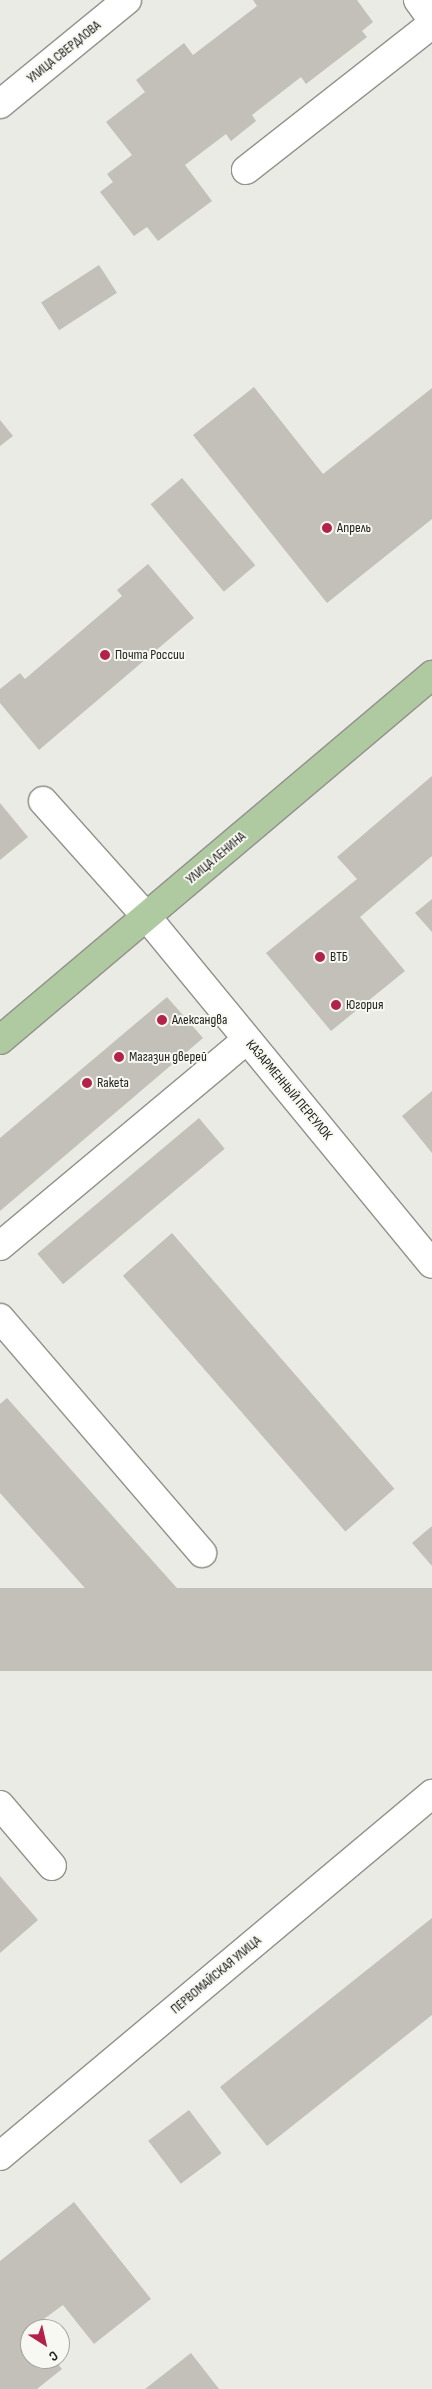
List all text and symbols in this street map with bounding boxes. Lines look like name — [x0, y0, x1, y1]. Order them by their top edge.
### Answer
street label: УЛИЦА СВЕРДЛОВА — [24, 17, 104, 87]
place label: Апрель — [337, 520, 371, 536]
marker: Апрель — [321, 522, 333, 534]
place label: Почта России — [115, 647, 185, 663]
marker: Почта России — [99, 649, 111, 661]
street label: УЛИЦА ЛЕНИНА — [183, 828, 249, 888]
place label: ВТБ — [330, 949, 348, 965]
marker: ВТБ — [314, 951, 326, 963]
place label: Югория — [346, 997, 383, 1013]
marker: Югория — [330, 999, 342, 1011]
place label: Александва — [172, 1012, 227, 1028]
marker: Александва — [156, 1014, 168, 1026]
street label: КАЗАРМЕННЫЙ ПЕРЕУЛОК — [242, 1036, 336, 1144]
place label: Магазин дверей — [129, 1049, 207, 1065]
marker: Магазин дверей — [113, 1051, 125, 1063]
place label: Raketa — [97, 1075, 129, 1091]
marker: Raketa — [81, 1077, 93, 1089]
street label: ПЕРВОМАЙСКАЯ УЛИЦА — [167, 1932, 265, 2018]
north arrow — [20, 2319, 70, 2369]
text: С — [45, 2347, 61, 2365]

